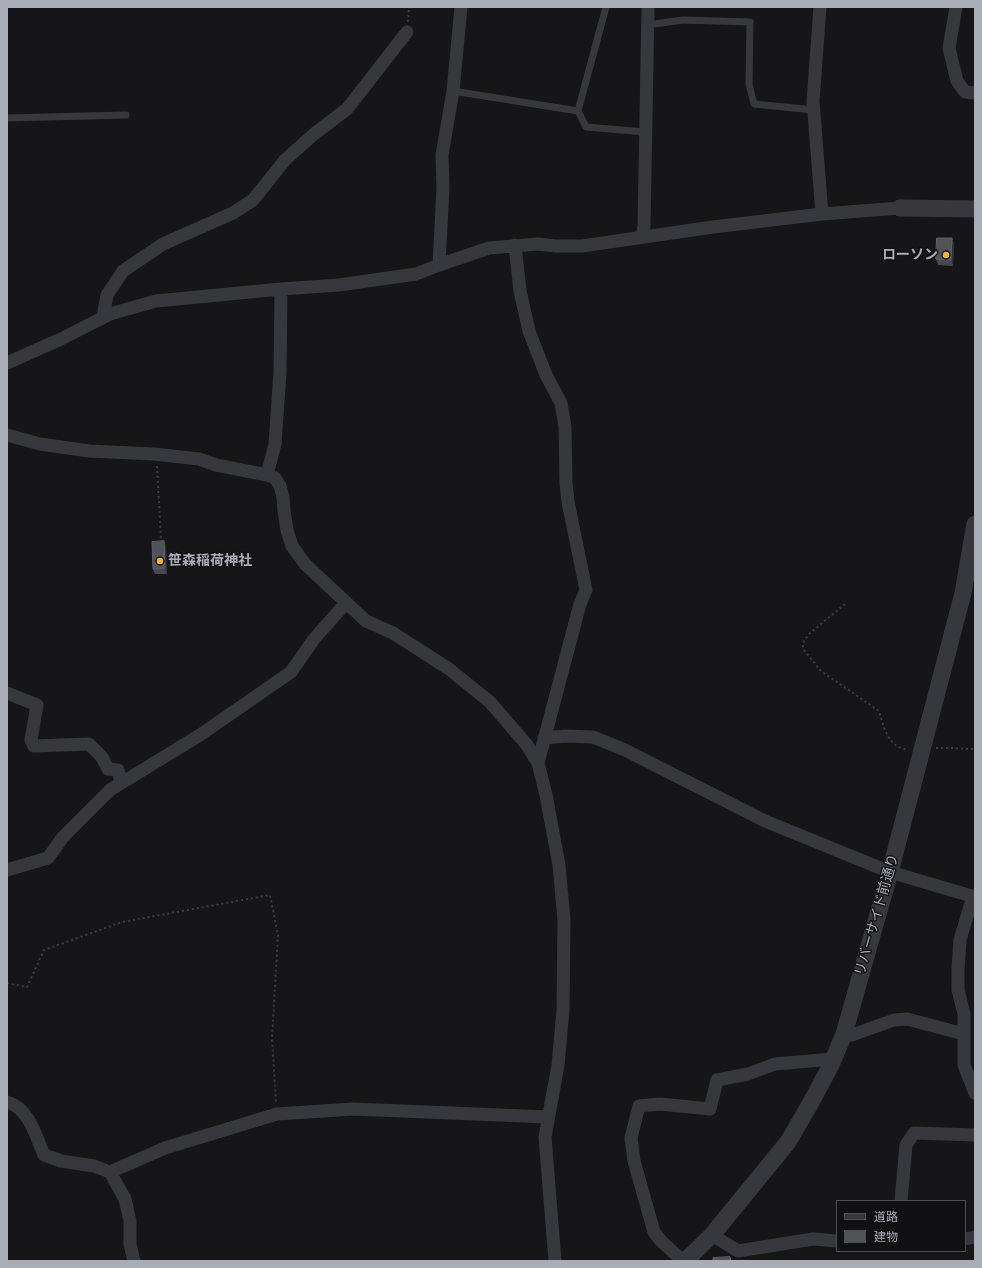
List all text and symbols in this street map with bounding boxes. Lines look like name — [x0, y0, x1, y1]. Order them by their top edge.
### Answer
place label: ローソン — [882, 247, 938, 263]
marker: ローソン — [941, 250, 951, 260]
place label: 笹森稲荷神社 — [168, 553, 252, 569]
marker: 笹森稲荷神社 — [155, 556, 165, 566]
street label: リバーサイド前通り — [852, 852, 902, 978]
legend — [836, 1200, 966, 1252]
text: 道路 — [874, 1208, 898, 1225]
text: 建物 — [874, 1228, 898, 1245]

